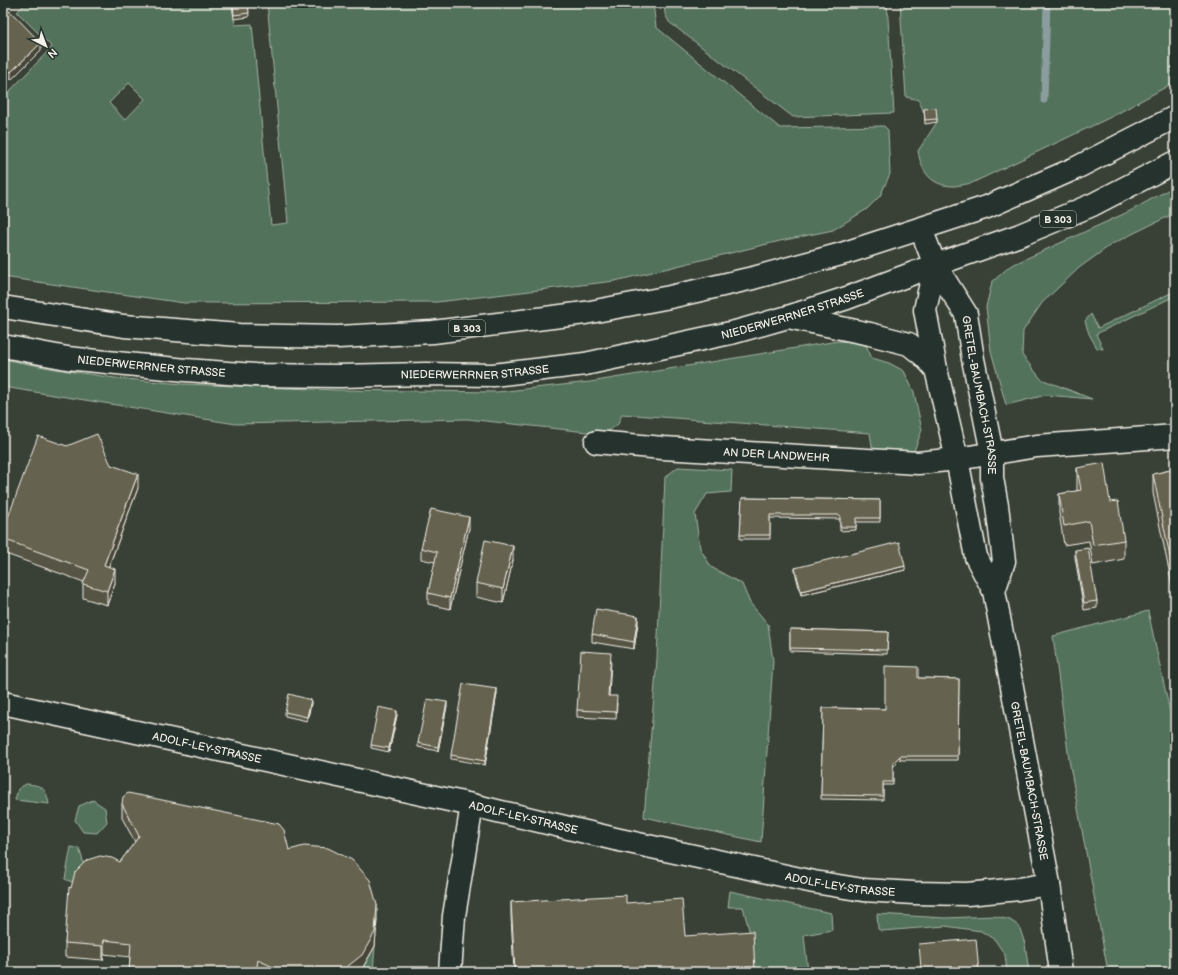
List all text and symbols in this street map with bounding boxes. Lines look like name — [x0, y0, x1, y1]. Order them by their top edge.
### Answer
north arrow — [26, 26, 66, 66]
text: N — [45, 45, 60, 61]
road number: B 303 — [1040, 211, 1076, 227]
street label: NIEDERWERRNER STRASSE — [720, 286, 866, 342]
street label: GRETEL-BAUMBACH-STRASSE — [959, 315, 998, 475]
road number: B 303 — [449, 320, 485, 336]
street label: NIEDERWERRNER STRASSE — [77, 353, 226, 380]
street label: NIEDERWERRNER STRASSE — [401, 362, 550, 382]
street label: AN DER LANDWEHR — [723, 446, 830, 465]
street label: GRETEL-BAUMBACH-STRASSE — [1008, 701, 1050, 861]
street label: ADOLF-LEY-STRASSE — [151, 730, 263, 766]
street label: ADOLF-LEY-STRASSE — [468, 799, 579, 837]
street label: ADOLF-LEY-STRASSE — [784, 870, 896, 899]

